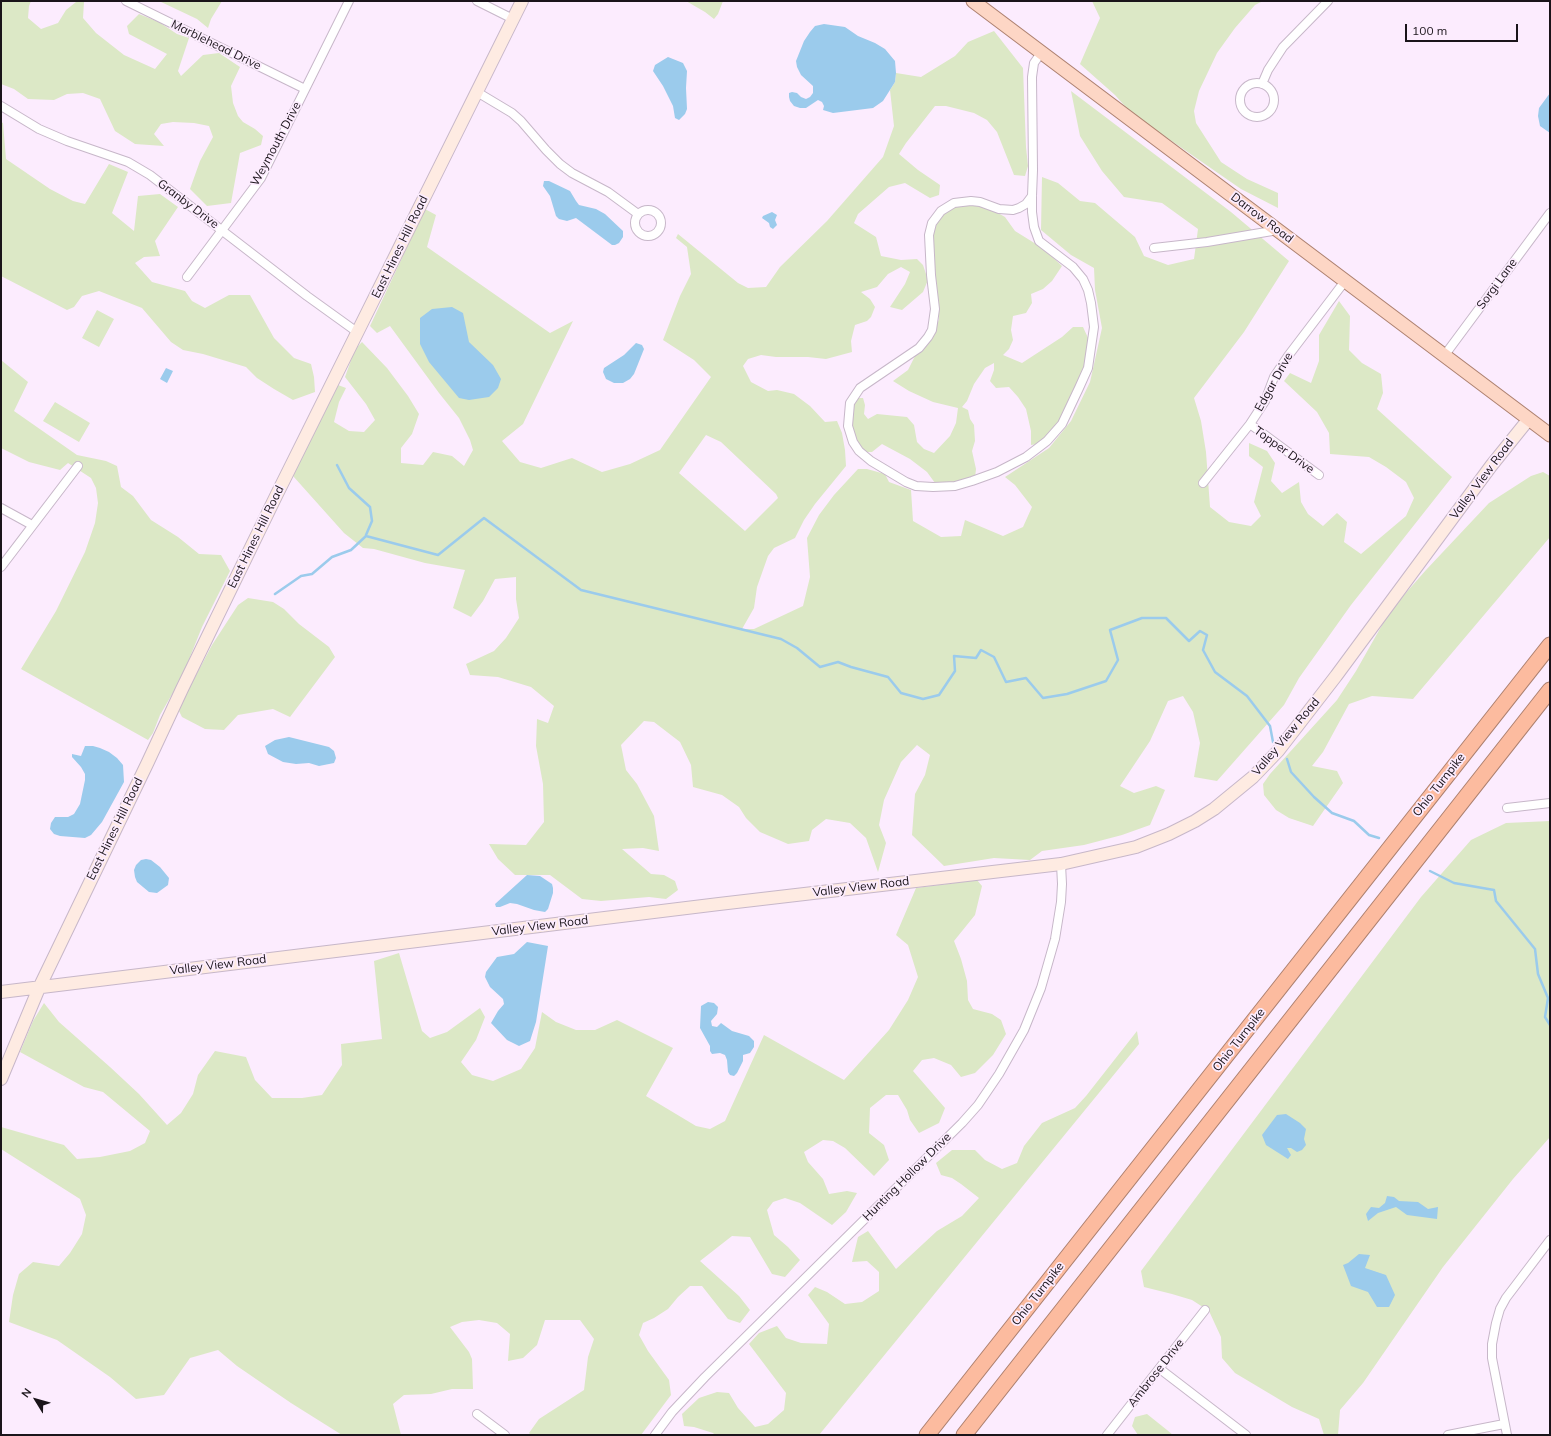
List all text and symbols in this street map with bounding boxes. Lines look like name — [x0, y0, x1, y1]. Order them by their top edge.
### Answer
scale bar — [1407, 16, 1520, 42]
street label: Marblehead Drive — [169, 17, 263, 73]
text: 100 m — [1412, 23, 1447, 38]
street label: Weymouth Drive — [248, 100, 304, 188]
street label: Granby Drive — [155, 176, 221, 232]
street label: Darrow Road — [1228, 190, 1296, 246]
street label: East Hines Hill Road — [369, 193, 431, 301]
street label: Sorgi Lane — [1474, 256, 1520, 312]
street label: Edgar Drive — [1252, 350, 1296, 414]
street label: Topper Drive — [1251, 423, 1317, 477]
street label: Valley View Road — [1447, 436, 1517, 522]
street label: East Hines Hill Road — [225, 483, 287, 591]
street label: Valley View Road — [1249, 695, 1323, 779]
street label: Ohio Turnpike — [1410, 750, 1468, 820]
street label: East Hines Hill Road — [84, 775, 146, 883]
street label: Valley View Road — [812, 874, 910, 900]
street label: Valley View Road — [491, 913, 589, 939]
street label: Valley View Road — [169, 952, 267, 978]
street label: Ohio Turnpike — [1210, 1005, 1268, 1075]
street label: Hunting Hollow Drive — [860, 1130, 954, 1224]
street label: Ohio Turnpike — [1009, 1259, 1067, 1329]
street label: Ambrose Drive — [1125, 1336, 1187, 1410]
north arrow — [16, 1380, 56, 1420]
text: N — [18, 1385, 35, 1400]

